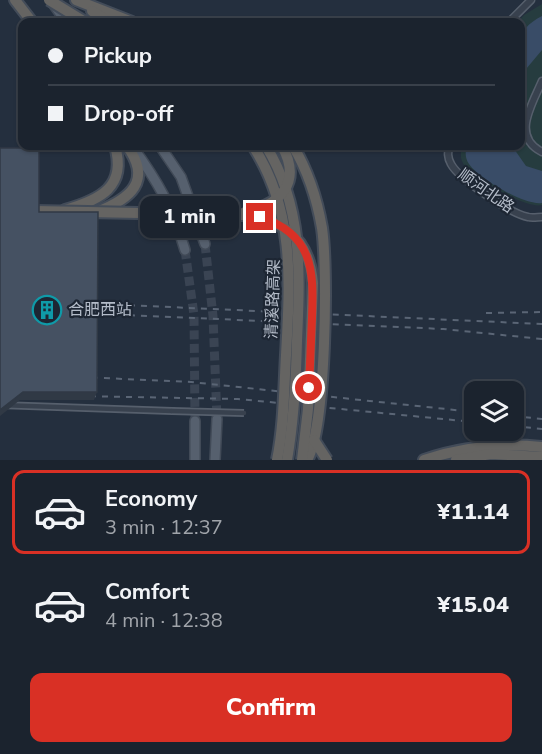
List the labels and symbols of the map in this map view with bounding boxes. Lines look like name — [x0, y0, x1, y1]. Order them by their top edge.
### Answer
street label: 顺河北路 — [453, 164, 519, 218]
callout: 1 min — [140, 196, 239, 238]
route end — [246, 203, 273, 230]
street label: 清溪路高架 — [261, 259, 285, 339]
building icon: 合肥西站 — [31, 294, 63, 326]
place label: 合肥西站 — [68, 299, 132, 321]
route start — [295, 374, 322, 401]

